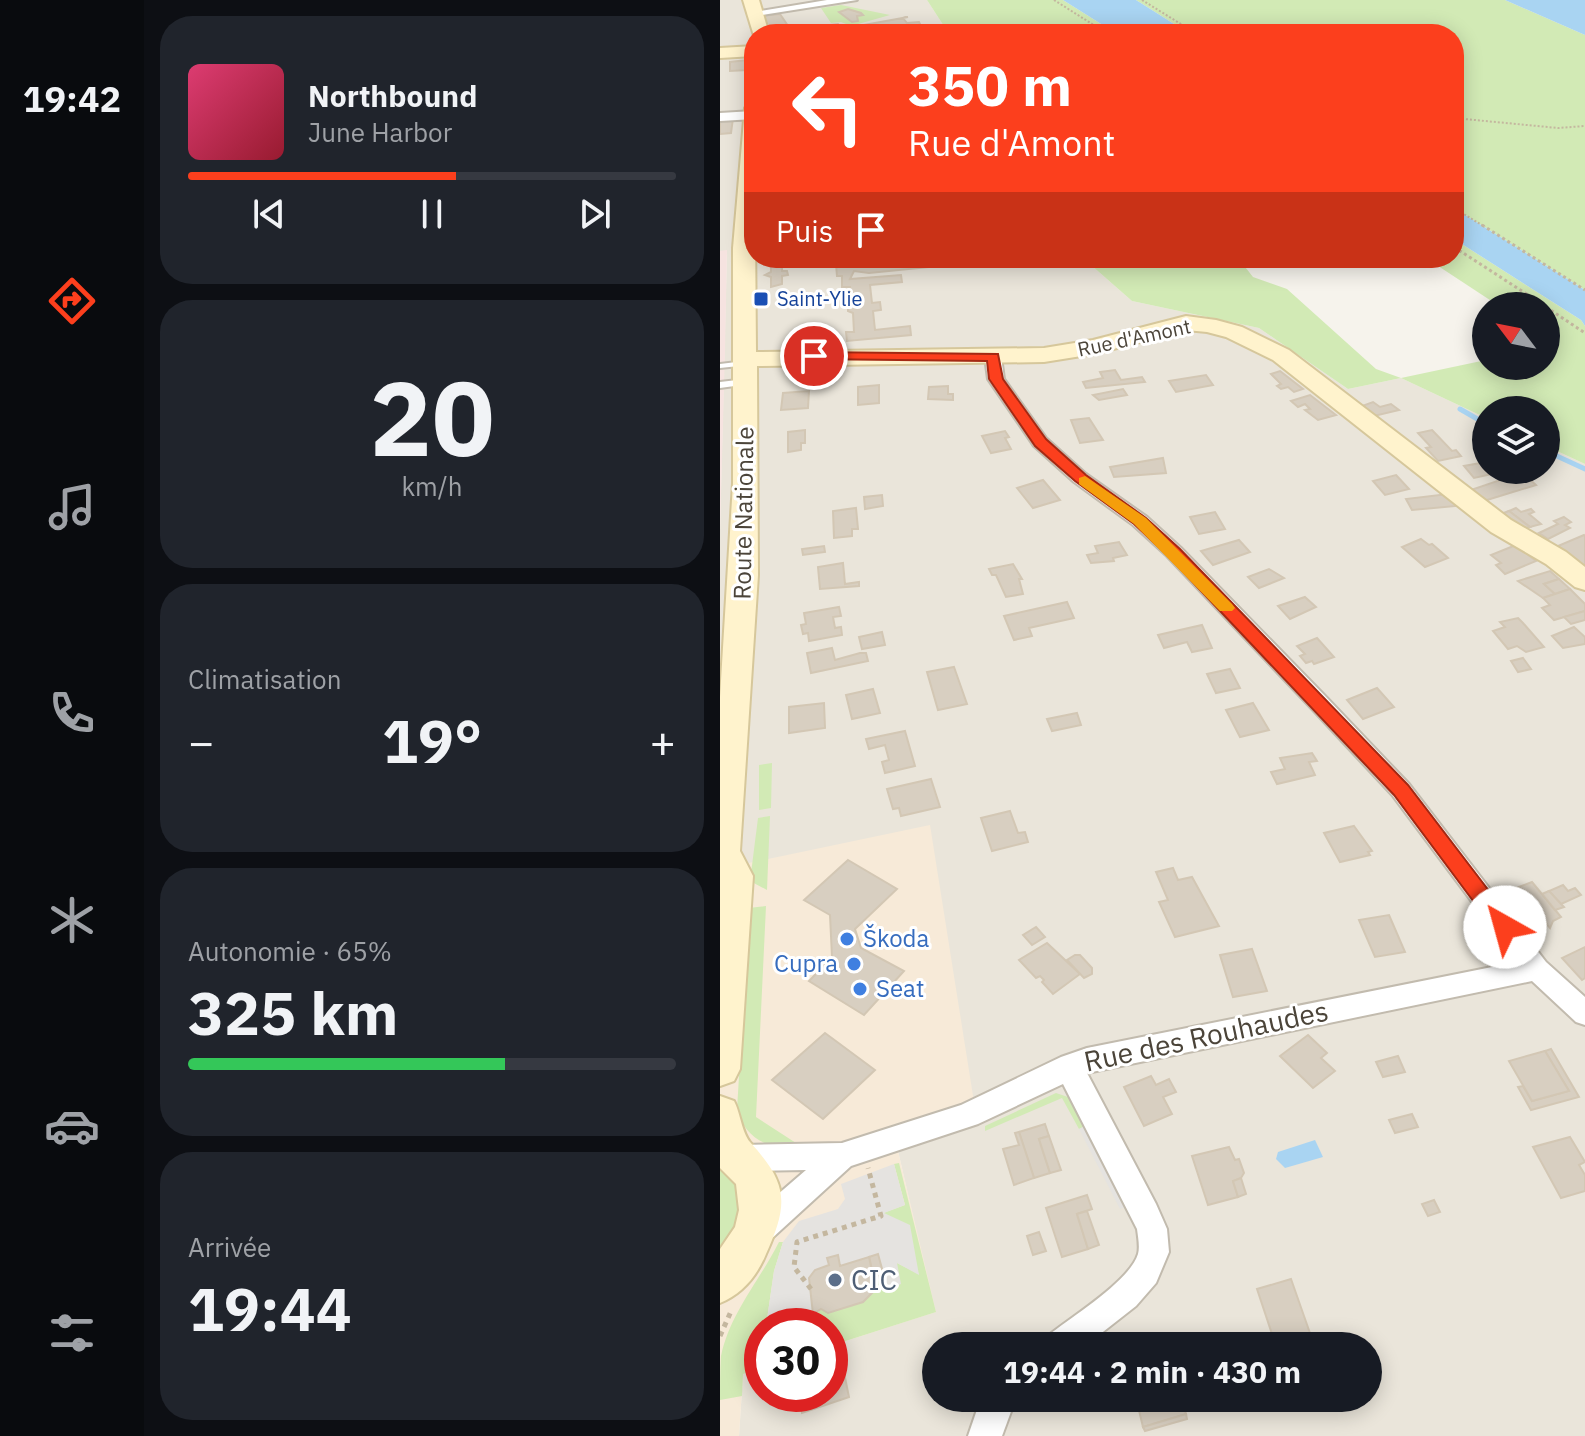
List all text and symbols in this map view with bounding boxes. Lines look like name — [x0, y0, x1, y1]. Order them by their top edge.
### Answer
text: 350 m — [908, 49, 1072, 121]
icon: left — [776, 56, 880, 160]
text: 19:42 — [23, 75, 121, 122]
text: Northbound — [308, 76, 477, 115]
text: June Harbor — [308, 115, 452, 149]
text: Rue d'Amont — [908, 119, 1115, 166]
icon: previous — [247, 192, 291, 236]
icon: pause — [410, 192, 454, 236]
icon: next — [573, 192, 617, 236]
icon: arrive — [849, 208, 893, 252]
text: Puis — [776, 211, 833, 250]
icon: directions — [44, 273, 100, 329]
place label: Saint-Ylie — [777, 285, 863, 312]
marker: Saint-Ylie — [752, 290, 770, 308]
north arrow — [1472, 292, 1560, 380]
map controls — [1472, 292, 1560, 484]
street label: Rue d'Amont — [1075, 312, 1193, 363]
pin — [780, 322, 848, 390]
icon: arrive — [792, 334, 836, 378]
text: 20 — [370, 349, 494, 485]
button: layers — [1472, 396, 1560, 484]
street label: Route Nationale — [725, 426, 761, 600]
text: km/h — [401, 469, 463, 503]
icon: music — [44, 479, 100, 535]
text: Climatisation — [188, 662, 341, 696]
icon: phone — [44, 685, 100, 741]
text: 19° — [382, 701, 482, 780]
text: − — [188, 713, 214, 770]
text: + — [650, 713, 676, 770]
position arrow — [1463, 885, 1547, 969]
icon: climate — [44, 892, 100, 948]
place label: Škoda — [863, 922, 930, 954]
marker: Škoda — [838, 930, 856, 948]
text: Autonomie · 65% — [188, 934, 392, 968]
place label: Cupra — [774, 947, 838, 979]
marker: Cupra — [845, 955, 863, 973]
place label: Seat — [876, 972, 924, 1004]
text: 325 km — [188, 973, 398, 1052]
marker: Seat — [851, 980, 869, 998]
street label: Rue des Rouhaudes — [1080, 992, 1331, 1079]
icon: car — [44, 1098, 100, 1154]
text: Arrivée — [188, 1230, 271, 1264]
place label: CIC — [851, 1261, 897, 1298]
text: 19:44 — [188, 1269, 352, 1348]
marker: CIC — [826, 1271, 844, 1289]
icon: filters — [44, 1305, 100, 1361]
speed limit sign: 30 — [744, 1308, 848, 1412]
text: 19:44 · 2 min · 430 m — [1003, 1352, 1301, 1391]

